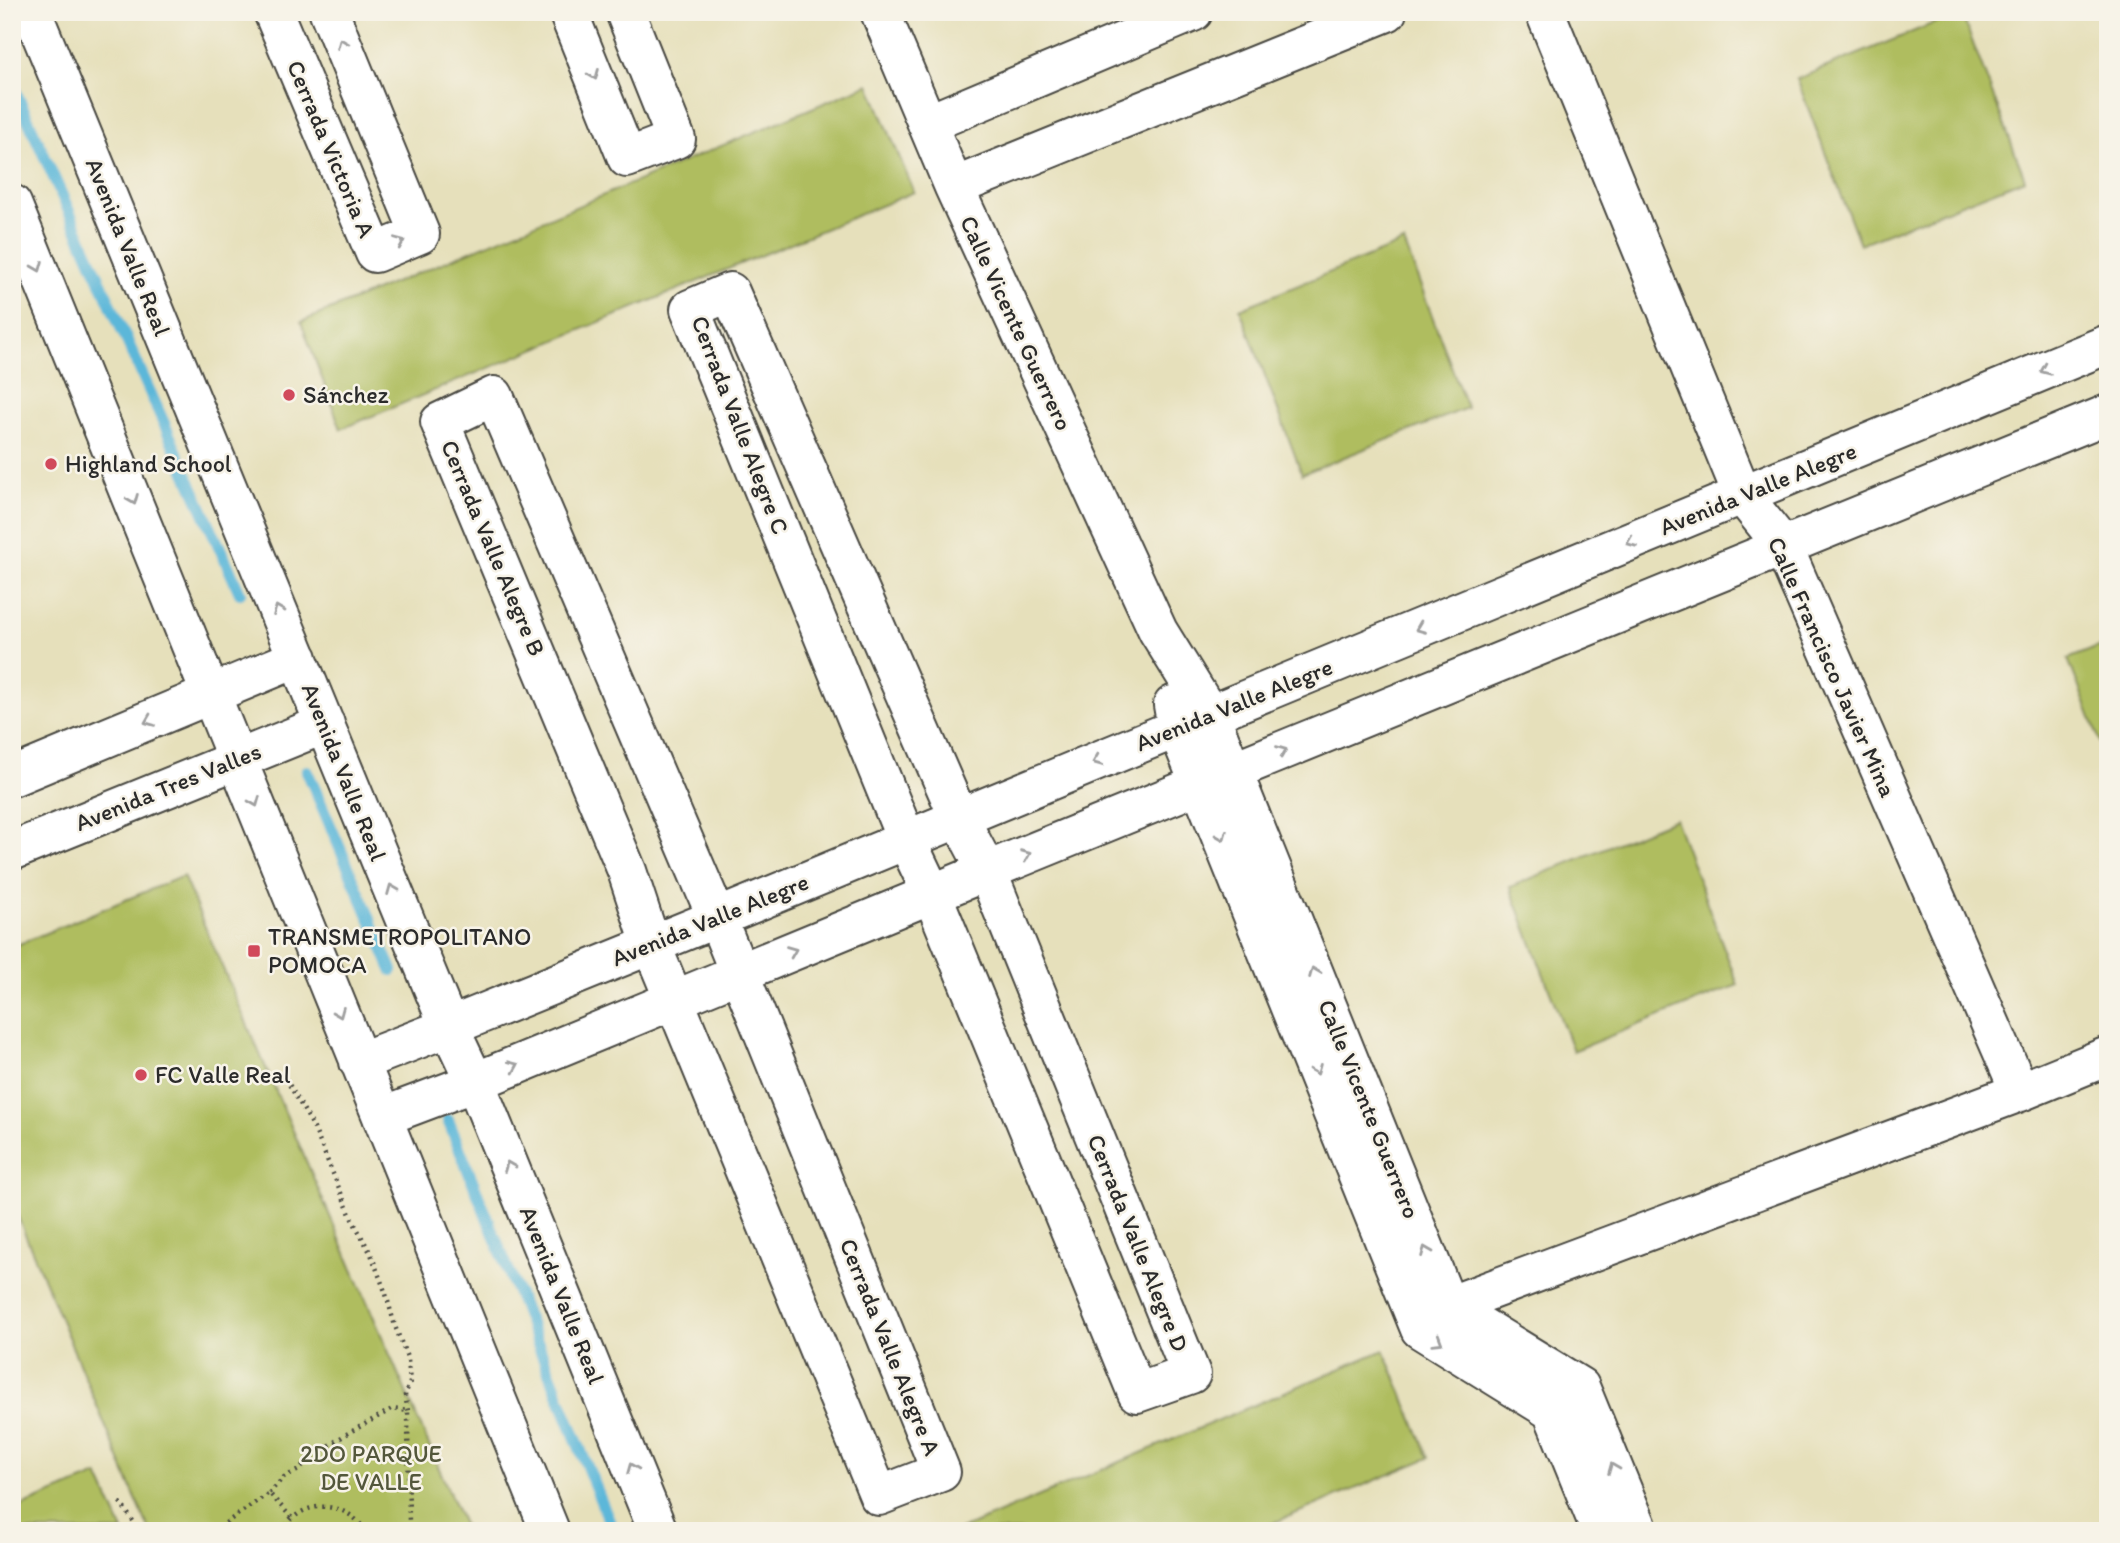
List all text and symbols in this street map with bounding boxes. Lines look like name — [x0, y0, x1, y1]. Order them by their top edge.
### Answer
one-way arrow — [336, 38, 350, 50]
street label: Cerrada Victoria A — [281, 56, 382, 242]
one-way arrow — [585, 69, 599, 81]
street label: Avenida Valle Real — [80, 154, 177, 340]
street label: Calle Vicente Guerrero — [954, 211, 1079, 435]
one-way arrow — [393, 237, 405, 251]
one-way arrow — [30, 260, 44, 272]
street label: Cerrada Valle Alegre C — [685, 312, 795, 538]
one-way arrow — [2039, 362, 2052, 376]
place label: Sánchez — [303, 380, 389, 409]
marker: Sánchez — [281, 387, 297, 403]
street label: Cerrada Valle Alegre B — [435, 436, 552, 660]
street label: Avenida Valle Alegre — [1655, 436, 1861, 541]
place label: Highland School — [65, 449, 232, 478]
marker: Highland School — [43, 456, 59, 472]
one-way arrow — [124, 494, 138, 506]
street label: Calle Francisco Javier Mina — [1762, 532, 1903, 802]
one-way arrow — [1626, 533, 1638, 547]
one-way arrow — [272, 605, 286, 618]
one-way arrow — [1415, 620, 1427, 634]
street label: Avenida Valle Alegre — [1131, 652, 1337, 757]
street label: Avenida Valle Real — [296, 679, 393, 865]
one-way arrow — [143, 713, 156, 727]
street label: Avenida Tres Valles — [71, 736, 265, 837]
one-way arrow — [1275, 745, 1287, 759]
one-way arrow — [1091, 753, 1104, 767]
one-way arrow — [246, 796, 260, 808]
one-way arrow — [1213, 830, 1227, 842]
one-way arrow — [1019, 850, 1031, 864]
street label: Avenida Valle Alegre — [607, 867, 813, 972]
one-way arrow — [386, 883, 400, 896]
place label: TRANSMETROPOLITANO POMOCA — [268, 922, 531, 979]
marker: TRANSMETROPOLITANO POMOCA — [246, 943, 262, 959]
one-way arrow — [786, 945, 798, 959]
one-way arrow — [1308, 966, 1322, 978]
street label: Calle Vicente Guerrero — [1312, 995, 1427, 1223]
one-way arrow — [331, 1007, 345, 1019]
place label: FC Valle Real — [155, 1060, 291, 1089]
one-way arrow — [507, 1060, 520, 1074]
one-way arrow — [1307, 1064, 1321, 1076]
marker: FC Valle Real — [133, 1067, 149, 1083]
street label: Cerrada Valle Alegre D — [1082, 1130, 1195, 1356]
one-way arrow — [504, 1161, 518, 1173]
street label: Avenida Valle Real — [514, 1202, 611, 1388]
street label: Cerrada Valle Alegre A — [834, 1234, 947, 1460]
one-way arrow — [1420, 1246, 1434, 1258]
one-way arrow — [1431, 1332, 1444, 1345]
park label: 2DO PARQUE DE VALLE — [300, 1439, 442, 1496]
one-way arrow — [626, 1462, 640, 1474]
one-way arrow — [1607, 1462, 1621, 1475]

